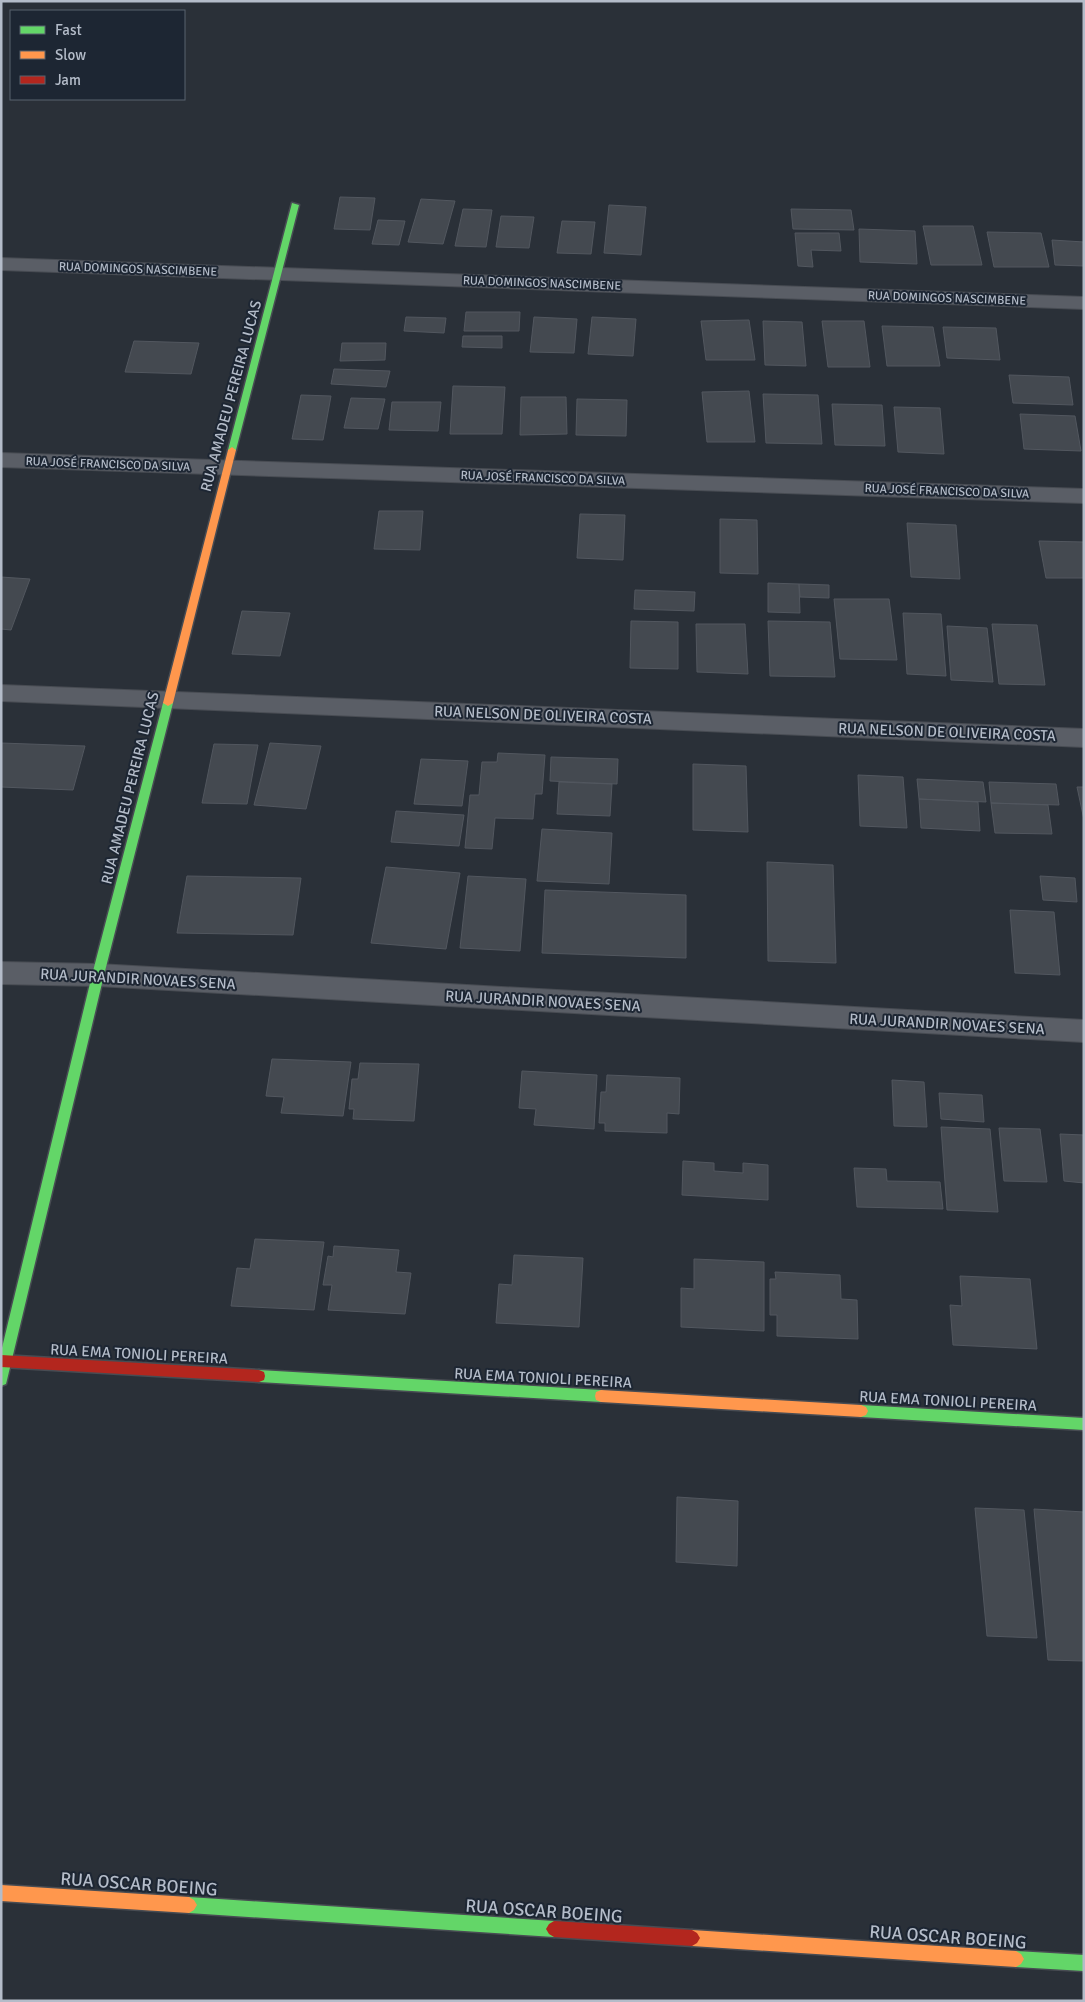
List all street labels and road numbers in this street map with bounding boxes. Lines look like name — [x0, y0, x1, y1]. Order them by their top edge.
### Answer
street label: RUA DOMINGOS NASCIMBENE — [59, 259, 218, 280]
street label: RUA DOMINGOS NASCIMBENE — [463, 273, 622, 294]
street label: RUA DOMINGOS NASCIMBENE — [868, 288, 1027, 309]
street label: RUA AMADEU PEREIRA LUCAS — [197, 298, 265, 494]
street label: RUA JOSÉ FRANCISCO DA SILVA — [25, 454, 191, 475]
street label: RUA JOSÉ FRANCISCO DA SILVA — [460, 468, 626, 489]
street label: RUA JOSÉ FRANCISCO DA SILVA — [864, 481, 1030, 502]
street label: RUA AMADEU PEREIRA LUCAS — [97, 690, 163, 886]
street label: RUA NELSON DE OLIVEIRA COSTA — [434, 702, 652, 728]
street label: RUA NELSON DE OLIVEIRA COSTA — [838, 719, 1056, 745]
street label: RUA JURANDIR NOVAES SENA — [40, 965, 236, 993]
street label: RUA JURANDIR NOVAES SENA — [445, 987, 641, 1015]
street label: RUA JURANDIR NOVAES SENA — [849, 1010, 1045, 1038]
street label: RUA EMA TONIOLI PEREIRA — [50, 1340, 228, 1368]
street label: RUA EMA TONIOLI PEREIRA — [454, 1364, 632, 1392]
street label: RUA EMA TONIOLI PEREIRA — [859, 1387, 1037, 1415]
street label: RUA OSCAR BOEING — [60, 1868, 218, 1900]
street label: RUA OSCAR BOEING — [465, 1895, 623, 1927]
street label: RUA OSCAR BOEING — [869, 1921, 1027, 1953]

